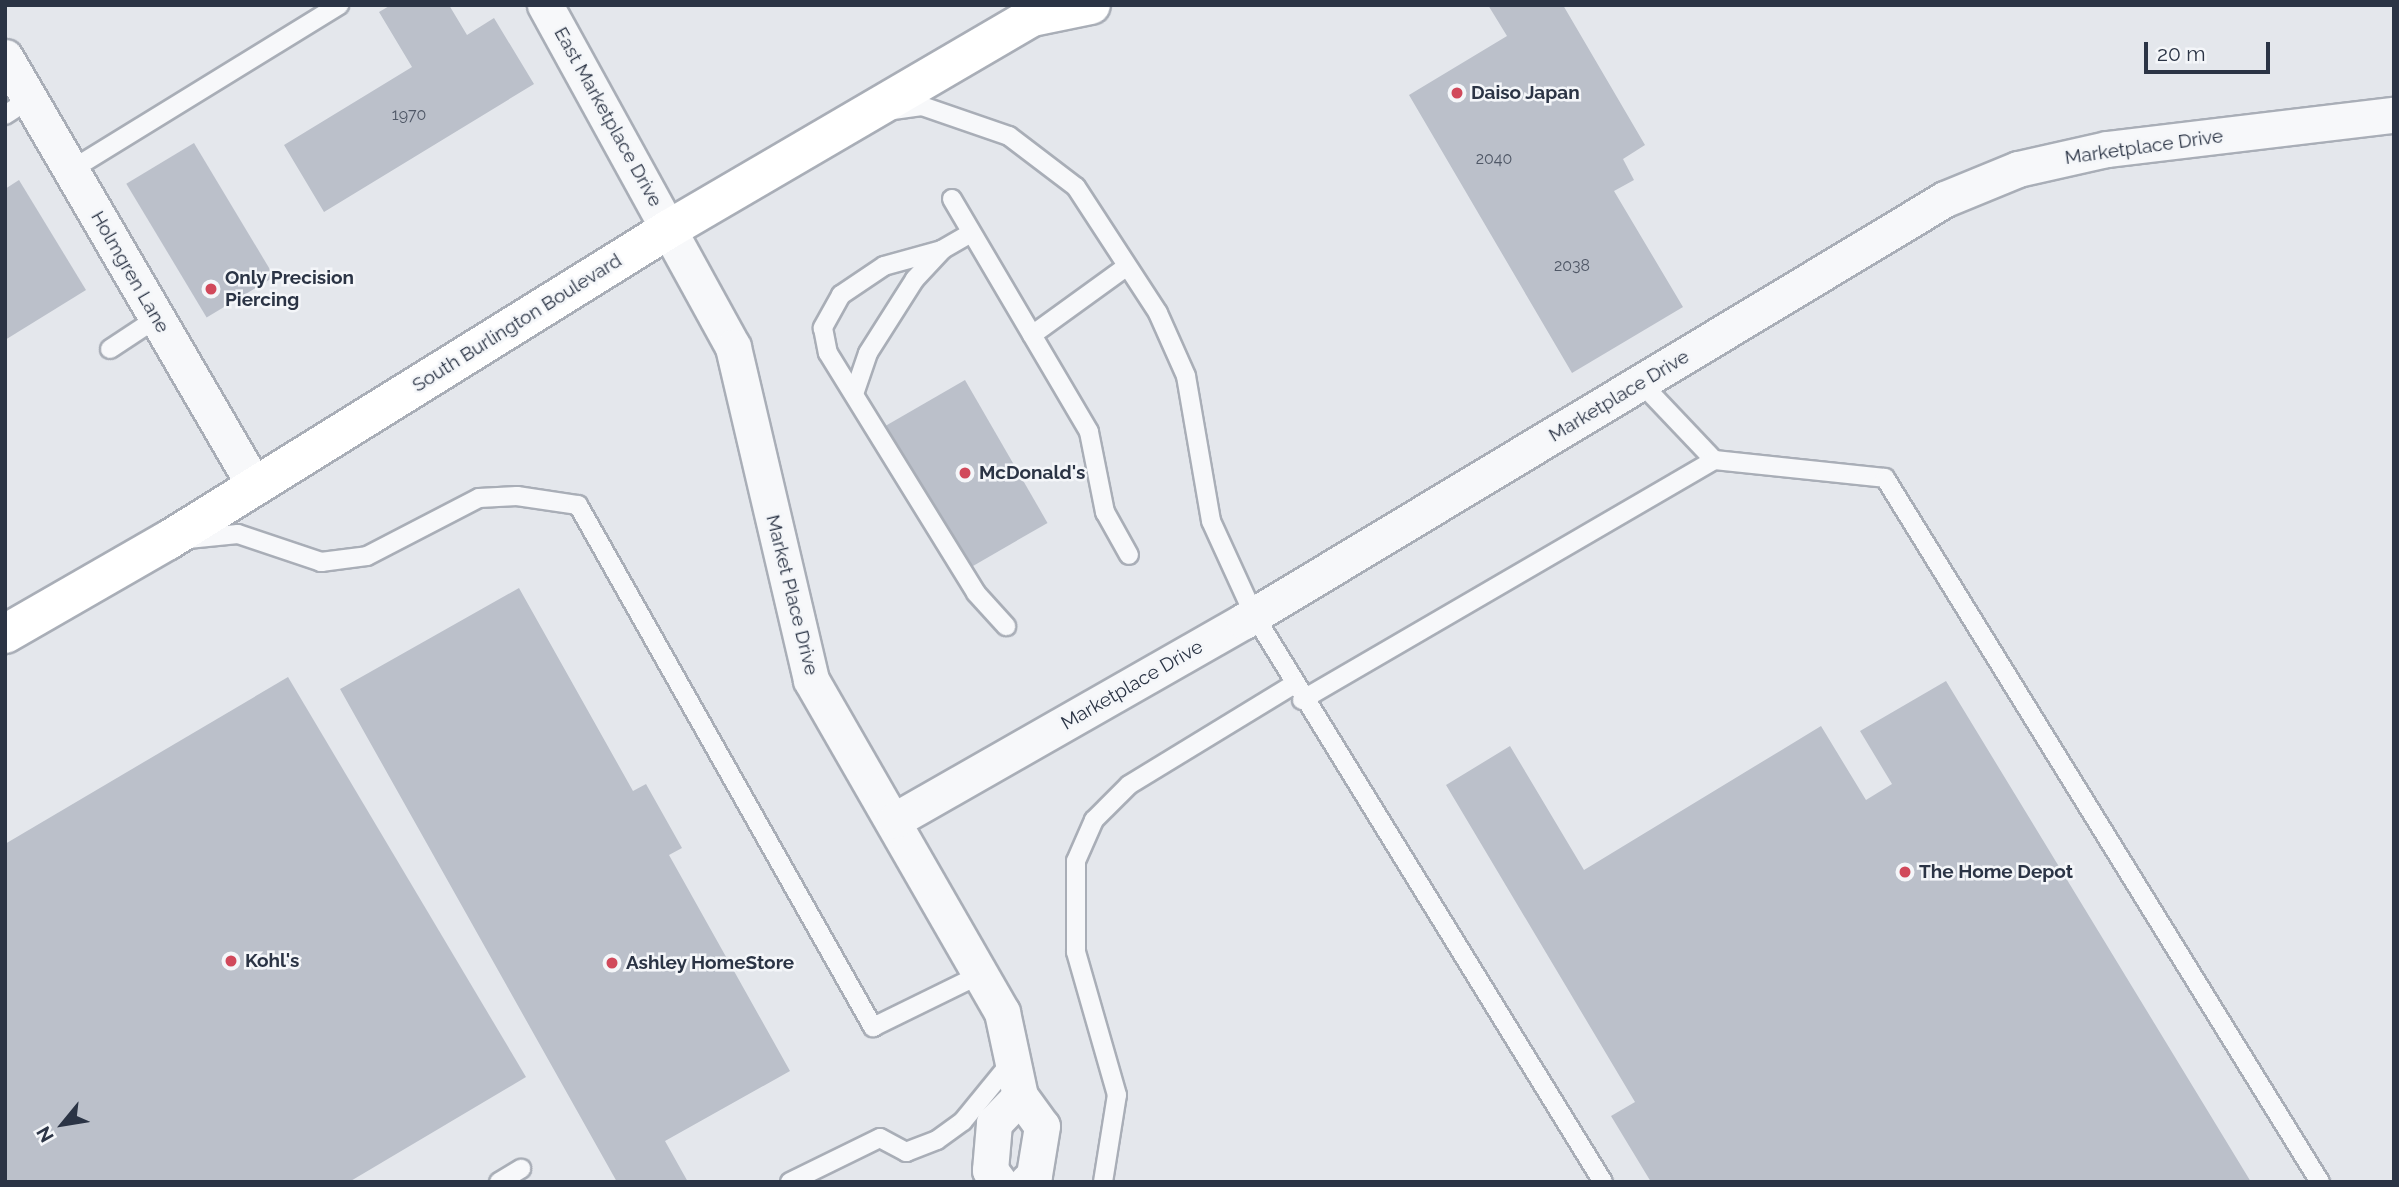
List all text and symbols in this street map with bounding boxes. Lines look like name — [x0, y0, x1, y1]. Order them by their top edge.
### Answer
street label: East Marketplace Drive — [549, 23, 667, 211]
scale bar — [2147, 28, 2273, 72]
text: 20 m — [2157, 41, 2205, 66]
place label: Daiso Japan — [1471, 82, 1580, 104]
marker: Daiso Japan — [1449, 85, 1465, 101]
house number: 1970 — [392, 105, 426, 125]
street label: Marketplace Drive — [2063, 125, 2225, 169]
house number: 2040 — [1476, 149, 1512, 169]
street label: Holmgren Lane — [86, 207, 174, 337]
street label: South Burlington Boulevard — [408, 249, 626, 397]
house number: 2038 — [1554, 256, 1590, 276]
place label: Only Precision Piercing — [225, 267, 355, 311]
marker: Only Precision Piercing — [203, 281, 219, 297]
street label: Marketplace Drive — [1545, 345, 1693, 447]
place label: McDonald's — [979, 462, 1085, 484]
marker: McDonald's — [957, 465, 973, 481]
street label: Market Place Drive — [761, 512, 823, 678]
street label: Marketplace Drive — [1057, 635, 1207, 735]
place label: The Home Depot — [1919, 861, 2073, 883]
marker: The Home Depot — [1897, 864, 1913, 880]
place label: Kohl's — [245, 950, 299, 972]
place label: Ashley HomeStore — [626, 952, 795, 974]
marker: Kohl's — [223, 953, 239, 969]
marker: Ashley HomeStore — [604, 955, 620, 971]
north arrow — [28, 1089, 98, 1159]
text: N — [32, 1123, 58, 1146]

